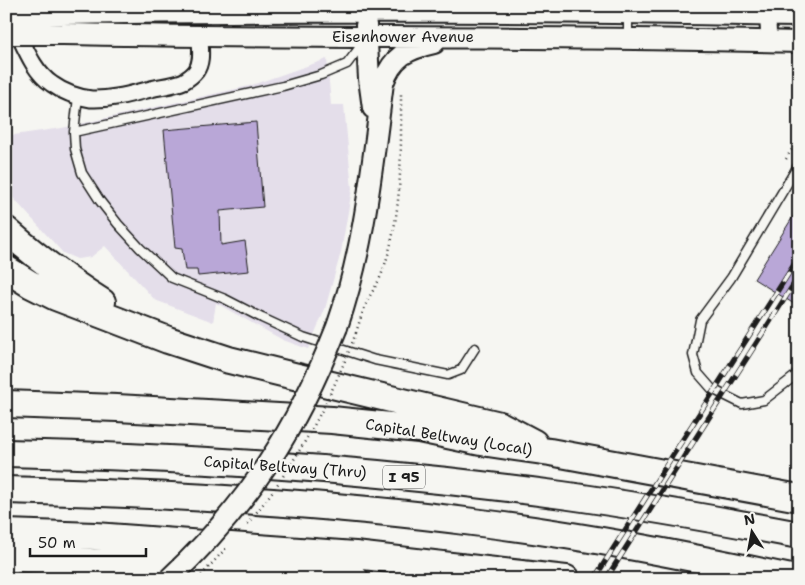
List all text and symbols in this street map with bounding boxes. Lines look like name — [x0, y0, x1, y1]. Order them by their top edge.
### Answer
street label: Eisenhower Avenue — [332, 27, 474, 47]
street label: Capital Beltway (Local) — [364, 414, 534, 460]
street label: Capital Beltway (Thru) — [203, 451, 367, 483]
road number: I 95 — [383, 466, 425, 488]
north arrow — [728, 508, 778, 558]
text: N — [742, 509, 757, 529]
scale bar — [30, 525, 146, 557]
text: 50 m — [38, 533, 76, 553]

